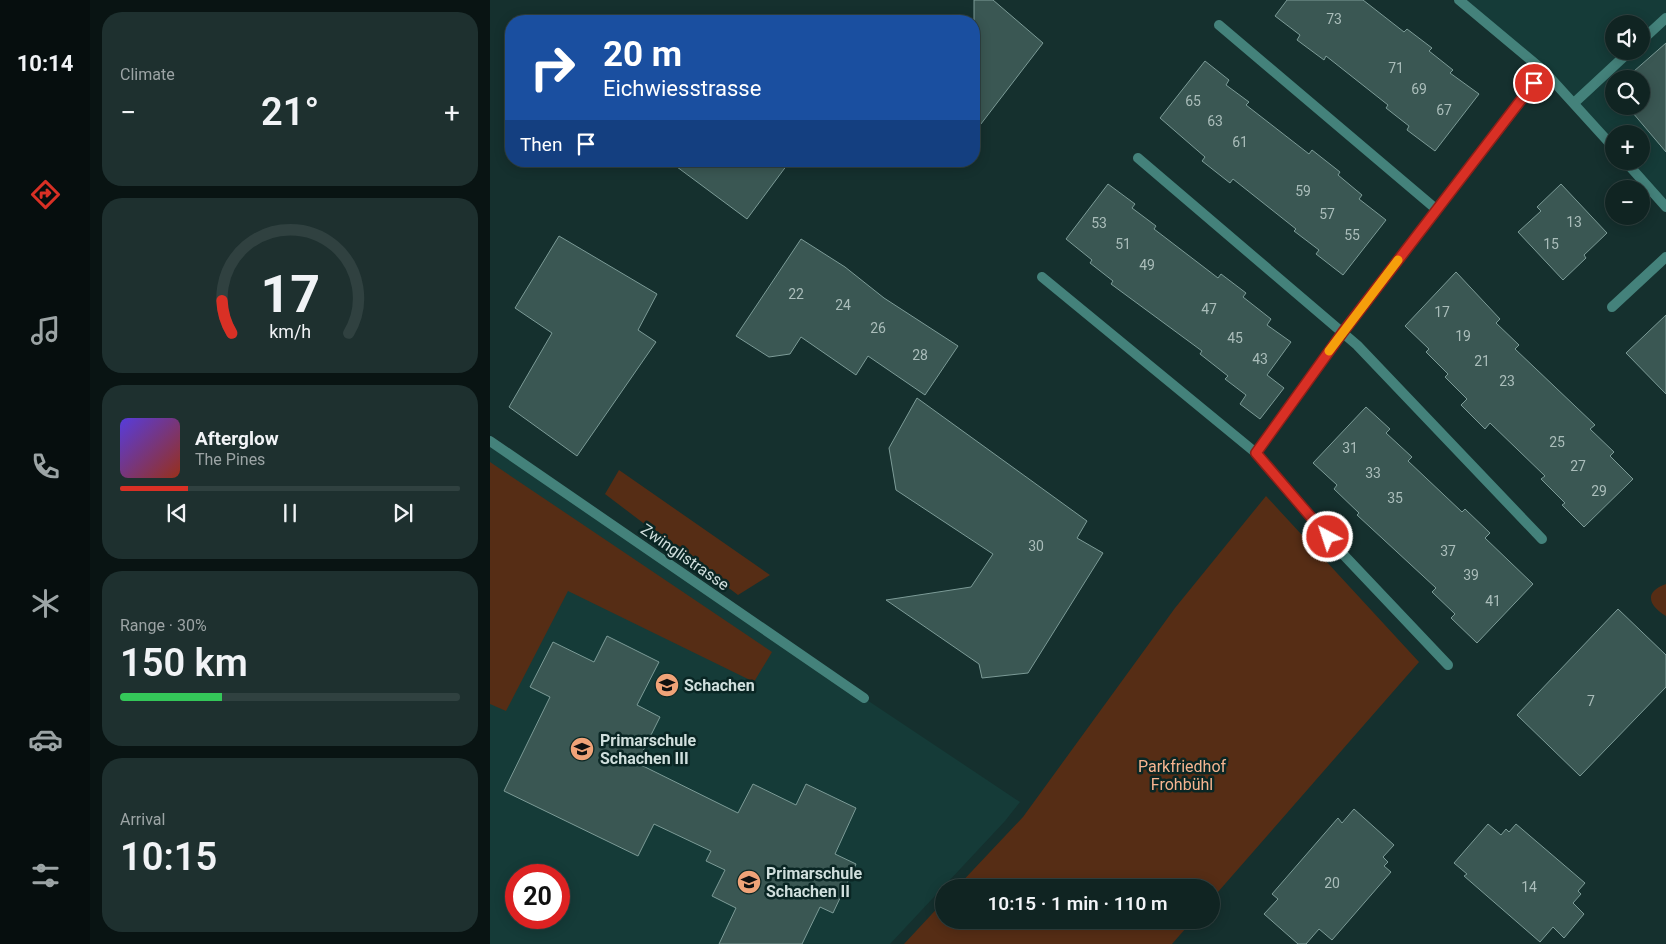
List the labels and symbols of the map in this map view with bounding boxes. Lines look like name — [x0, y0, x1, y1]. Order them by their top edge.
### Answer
house number: 73 — [1326, 11, 1342, 27]
house number: 71 — [1388, 60, 1404, 76]
pin — [1513, 62, 1555, 104]
house number: 69 — [1411, 81, 1427, 97]
house number: 65 — [1185, 93, 1201, 109]
house number: 67 — [1436, 102, 1452, 118]
house number: 63 — [1207, 113, 1223, 129]
house number: 61 — [1232, 134, 1248, 150]
house number: 59 — [1295, 183, 1311, 199]
house number: 57 — [1319, 206, 1335, 222]
house number: 13 — [1566, 214, 1582, 230]
house number: 53 — [1091, 215, 1107, 231]
house number: 55 — [1344, 227, 1360, 243]
house number: 51 — [1115, 236, 1131, 252]
house number: 15 — [1543, 236, 1559, 252]
house number: 49 — [1139, 257, 1155, 273]
house number: 22 — [788, 286, 804, 302]
house number: 24 — [835, 297, 851, 313]
house number: 47 — [1201, 301, 1217, 317]
house number: 17 — [1434, 304, 1450, 320]
house number: 26 — [870, 320, 886, 336]
house number: 19 — [1455, 328, 1471, 344]
house number: 45 — [1227, 330, 1243, 346]
house number: 28 — [912, 347, 928, 363]
house number: 43 — [1252, 351, 1268, 367]
house number: 21 — [1474, 353, 1490, 369]
house number: 23 — [1499, 373, 1515, 389]
house number: 25 — [1549, 434, 1565, 450]
house number: 31 — [1342, 440, 1358, 456]
house number: 27 — [1570, 458, 1586, 474]
house number: 33 — [1365, 465, 1381, 481]
house number: 29 — [1591, 483, 1607, 499]
house number: 35 — [1387, 490, 1403, 506]
position arrow — [1301, 510, 1353, 562]
street label: Zwinglistrasse — [637, 520, 733, 594]
house number: 30 — [1028, 538, 1044, 554]
house number: 37 — [1440, 543, 1456, 559]
house number: 39 — [1463, 567, 1479, 583]
house number: 41 — [1485, 593, 1501, 609]
school or university icon: Schachen — [654, 672, 680, 698]
place label: Schachen — [684, 676, 755, 695]
house number: 7 — [1587, 693, 1595, 709]
place label: Primarschule Schachen III — [600, 731, 696, 768]
school or university icon: Primarschule Schachen III — [569, 736, 595, 762]
park label: Parkfriedhof Frohbühl — [1138, 757, 1227, 794]
speed limit sign: 20 — [505, 864, 570, 929]
place label: Primarschule Schachen II — [766, 864, 862, 901]
school or university icon: Primarschule Schachen II — [736, 869, 762, 895]
house number: 20 — [1324, 875, 1340, 891]
house number: 14 — [1521, 879, 1537, 895]

